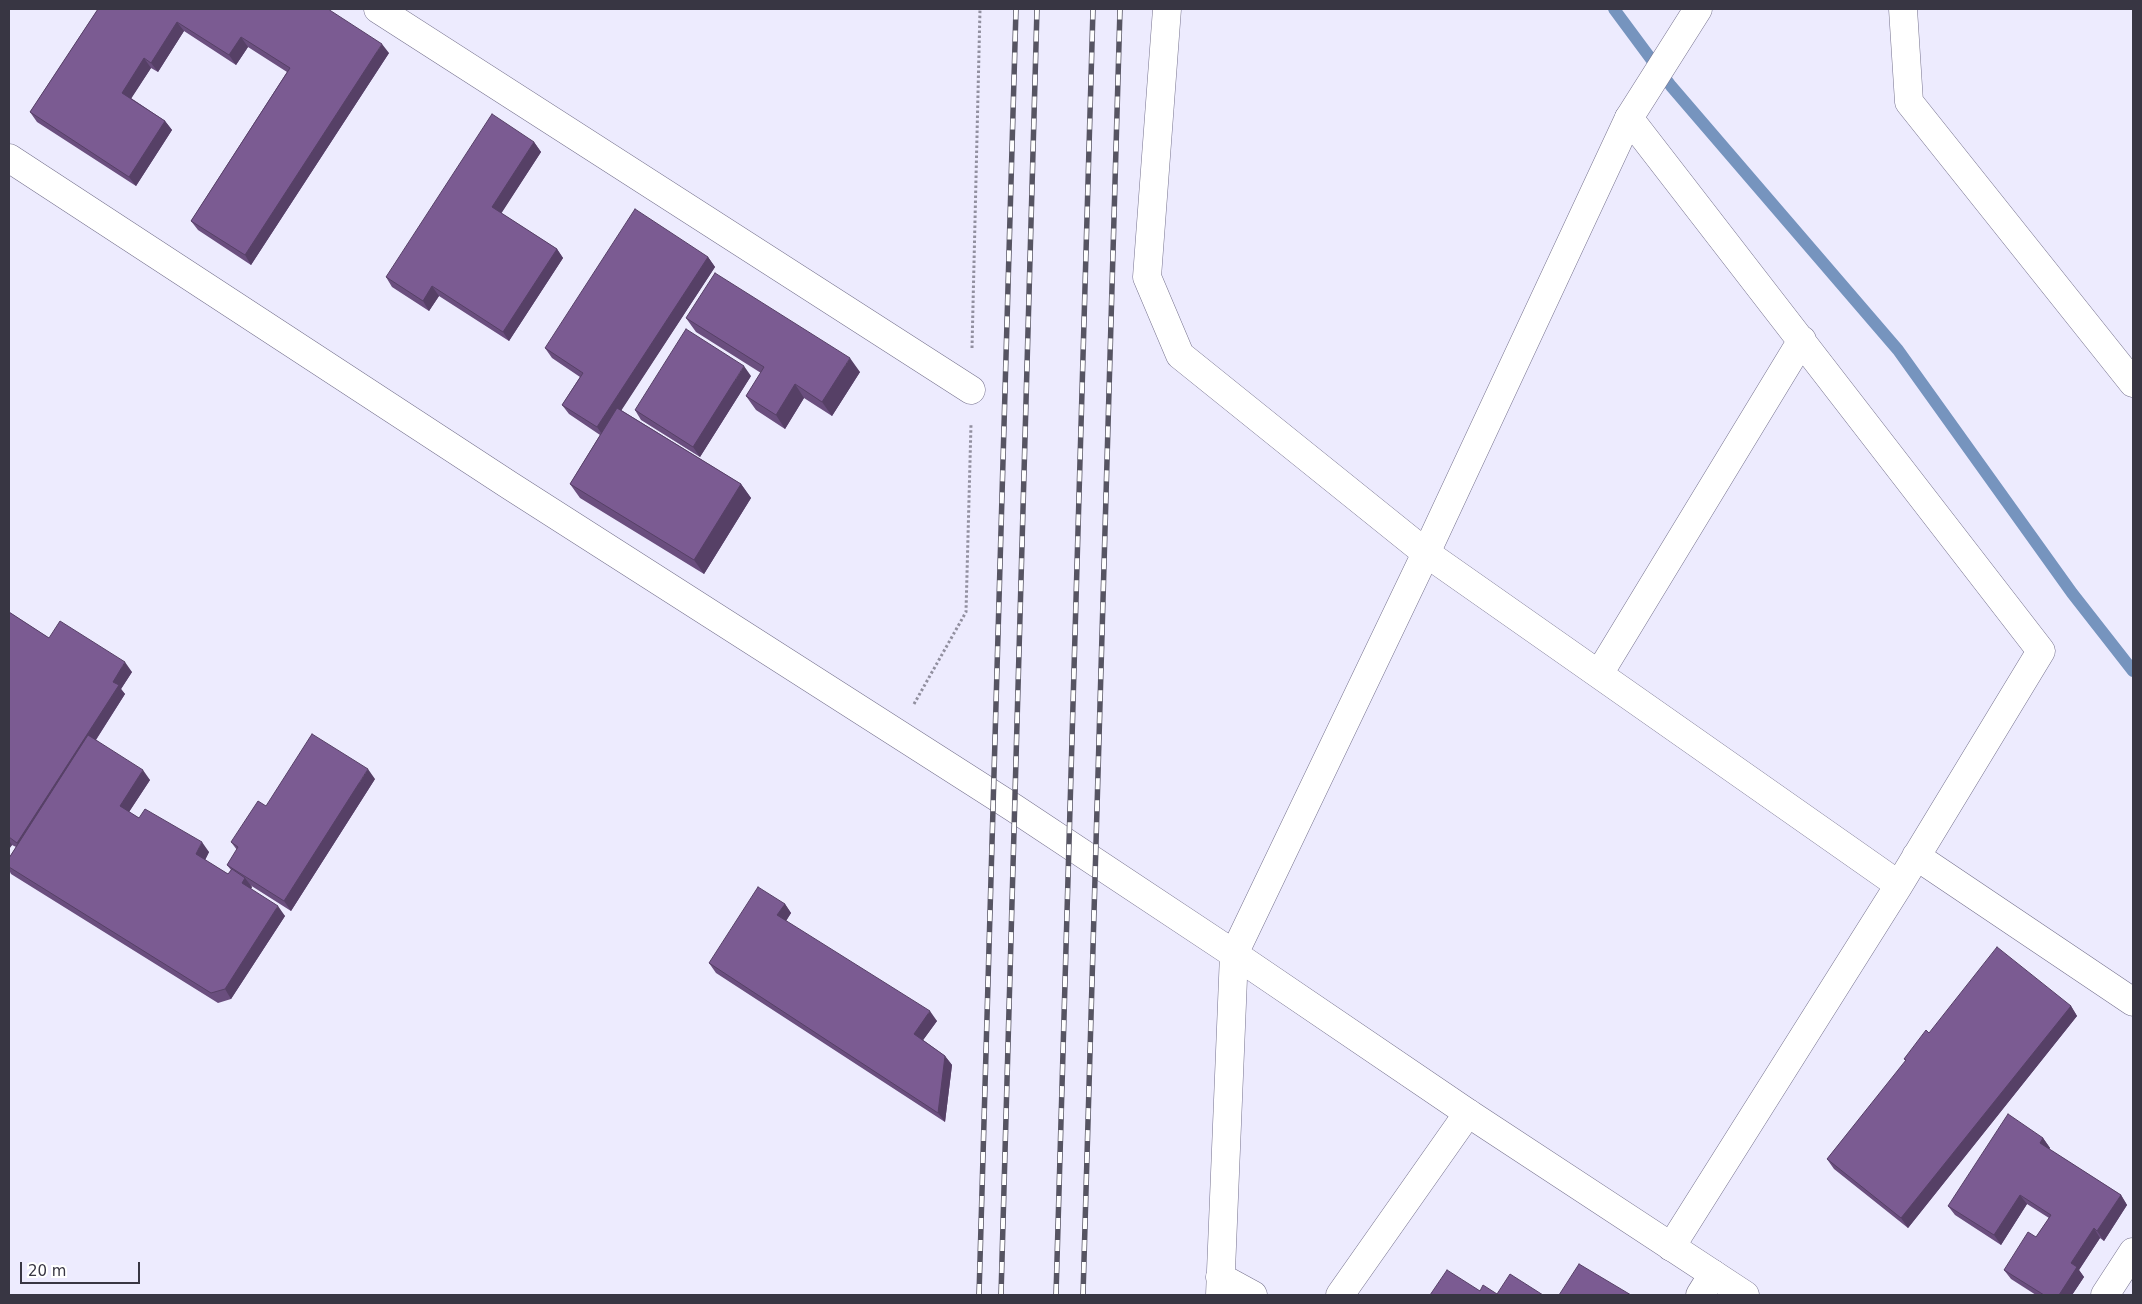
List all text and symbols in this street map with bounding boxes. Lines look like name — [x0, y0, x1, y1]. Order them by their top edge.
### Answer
scale bar — [22, 1252, 142, 1284]
text: 20 m — [28, 1262, 66, 1280]

